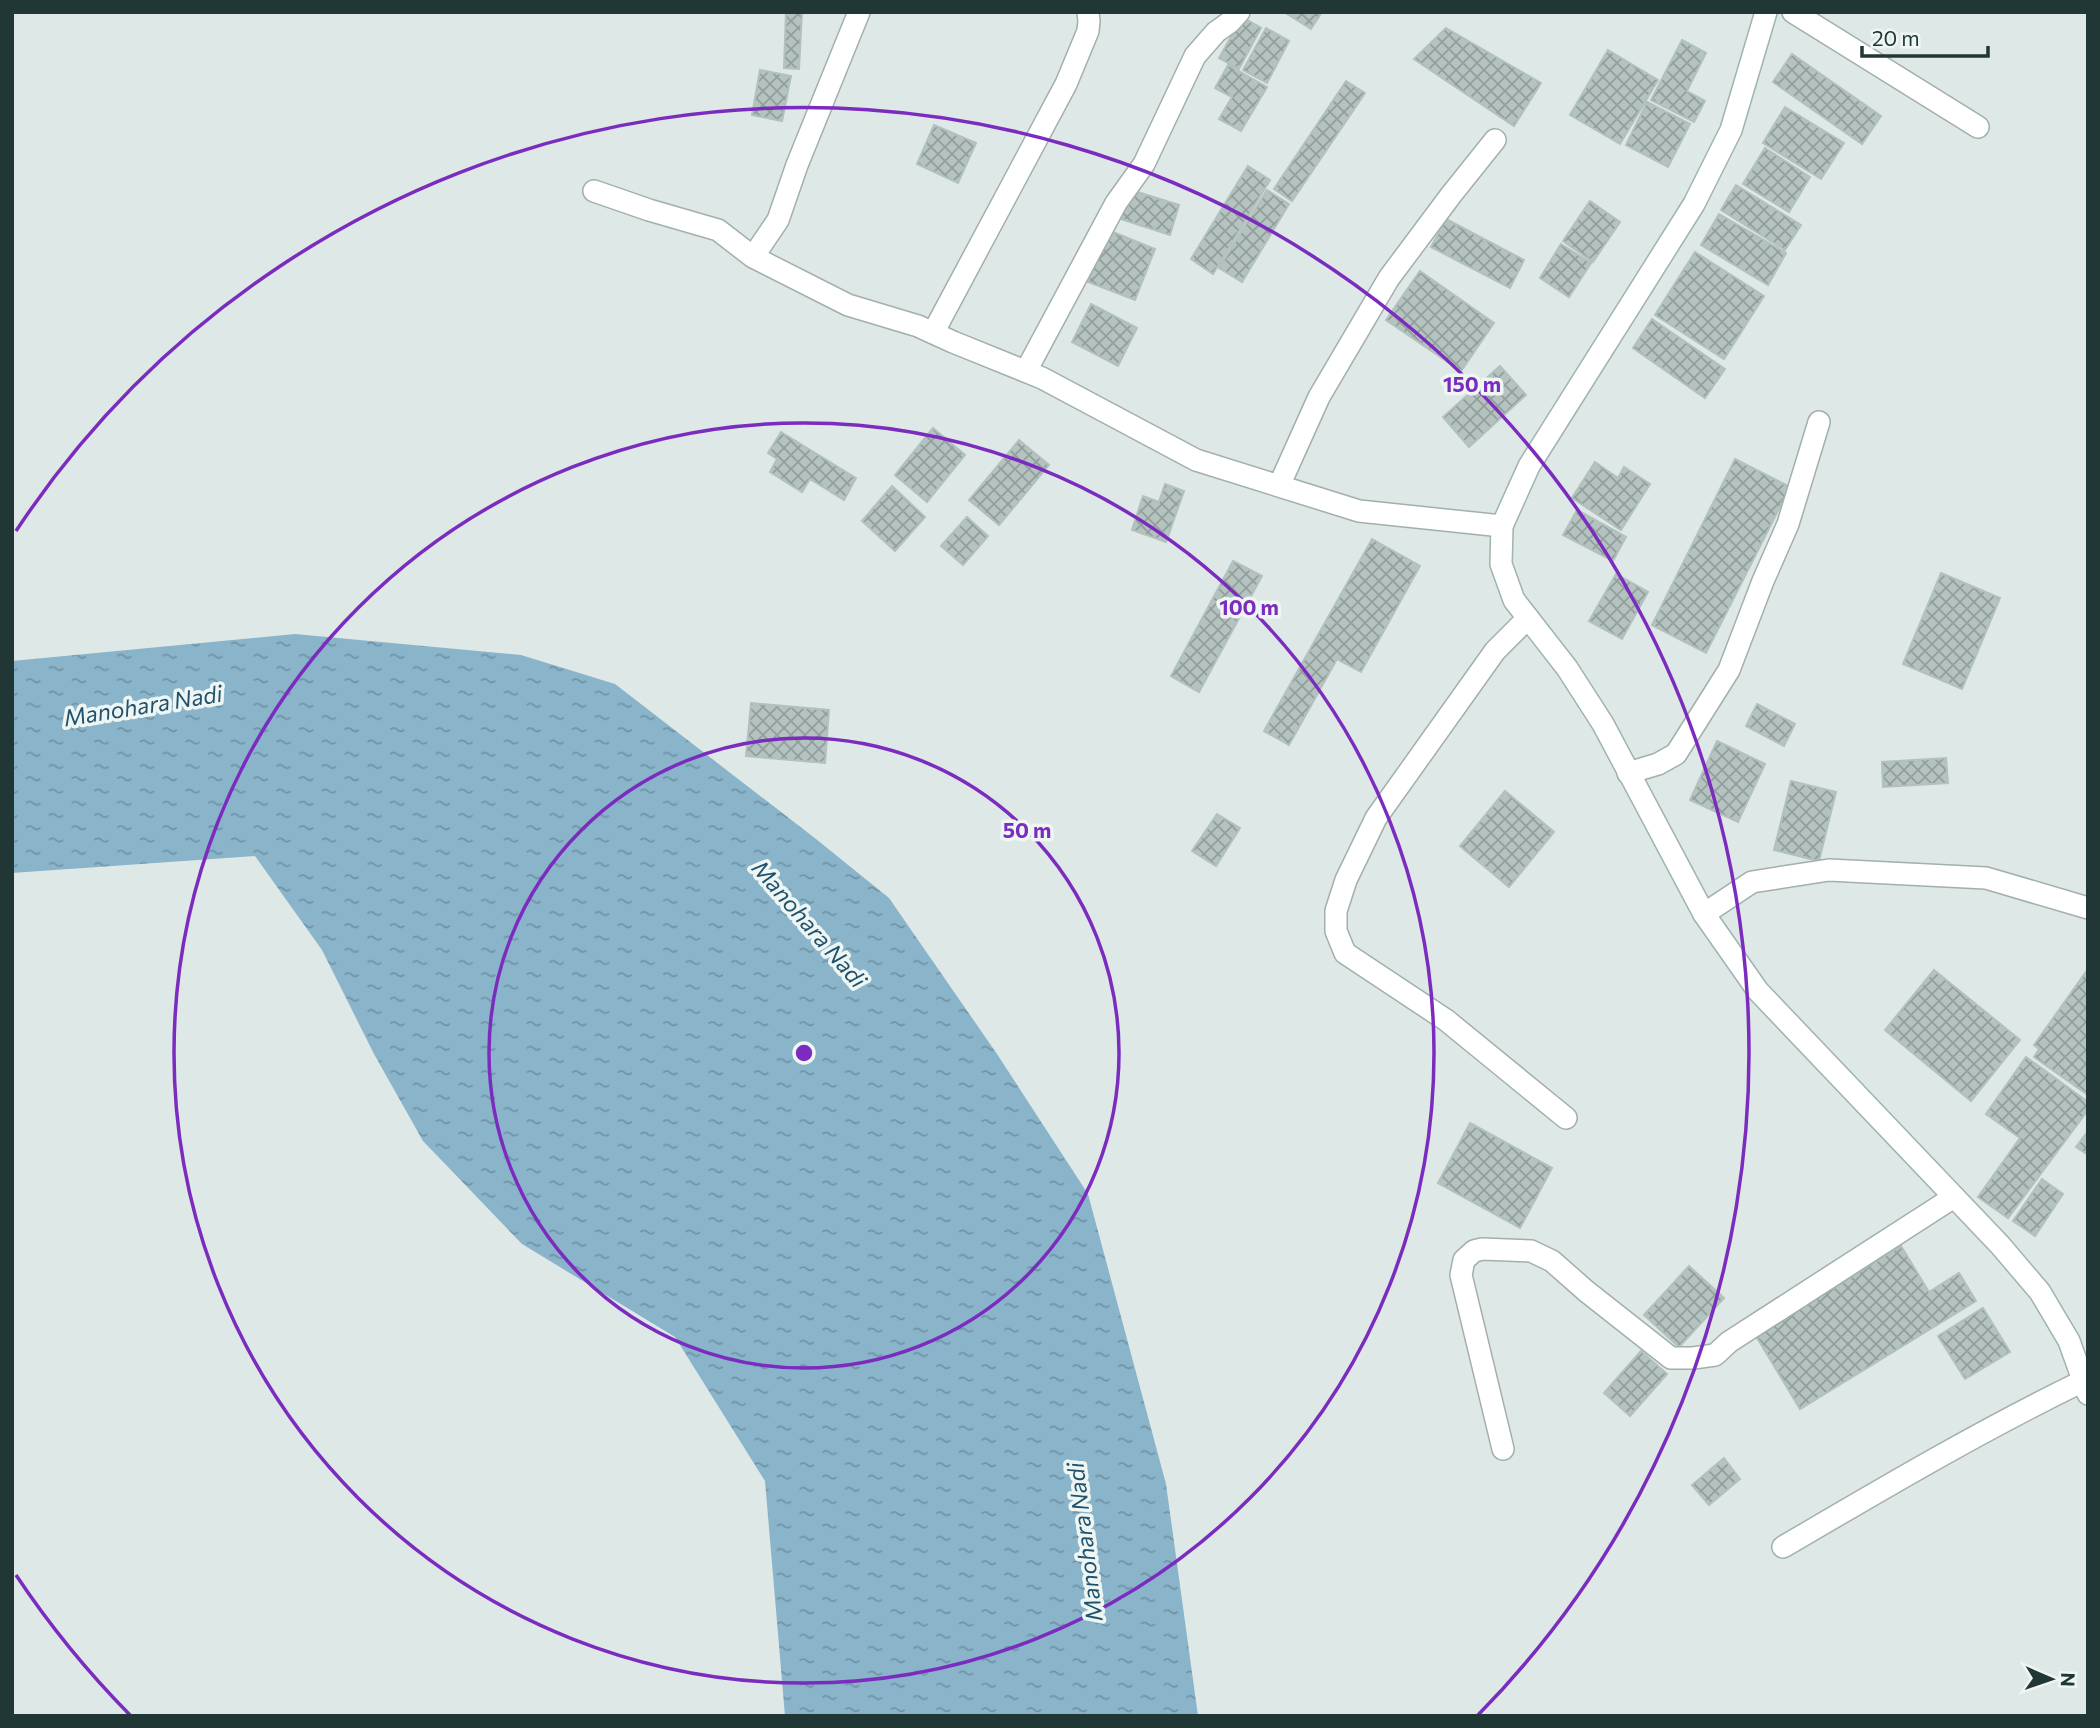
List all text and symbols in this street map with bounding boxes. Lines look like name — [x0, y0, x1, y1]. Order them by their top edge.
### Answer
scale bar — [1862, 14, 1988, 58]
text: 20 m — [1872, 25, 1920, 50]
text: 150 m — [1443, 371, 1501, 396]
text: 100 m — [1219, 594, 1279, 619]
water label: Manohara Nadi — [62, 679, 225, 731]
text: 50 m — [1003, 817, 1051, 842]
water label: Manohara Nadi — [747, 854, 873, 994]
centre of rings — [792, 1041, 816, 1065]
water label: Manohara Nadi — [1060, 1460, 1108, 1623]
north arrow — [2016, 1644, 2086, 1714]
text: N — [2057, 1672, 2080, 1687]

